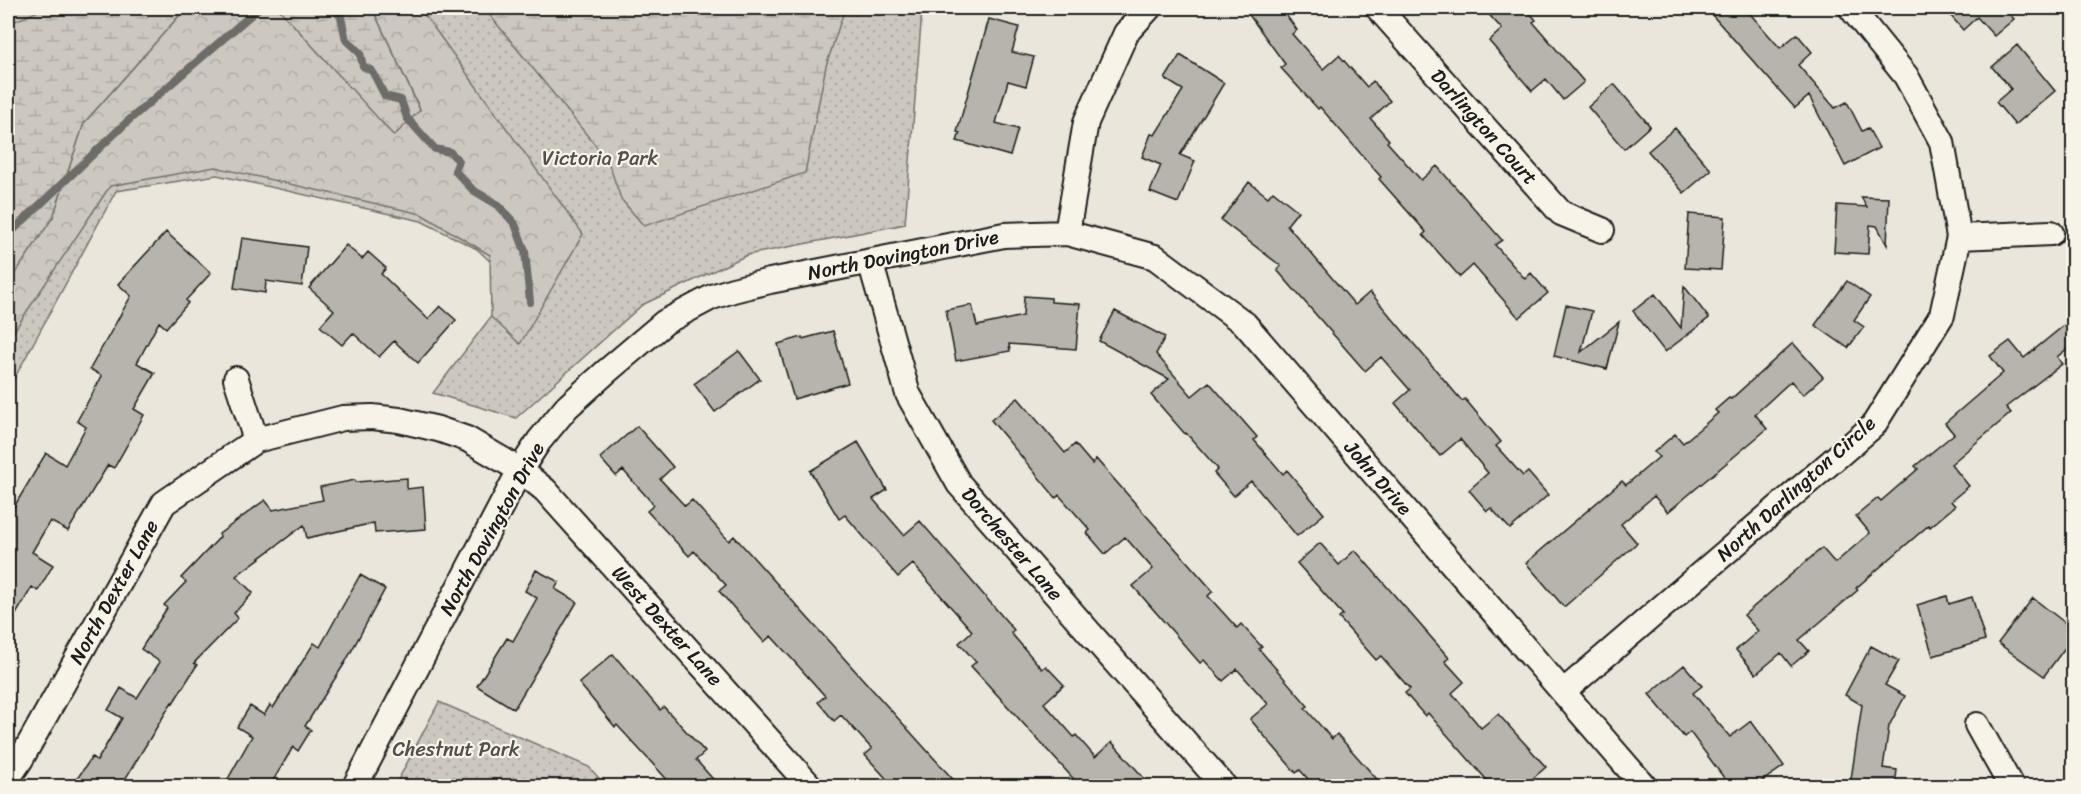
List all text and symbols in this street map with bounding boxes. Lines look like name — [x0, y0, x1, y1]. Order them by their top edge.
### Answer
street label: Darlington Court — [1422, 61, 1546, 194]
park label: Victoria Park — [542, 141, 658, 176]
street label: North Dovington Drive — [804, 219, 1002, 291]
street label: North Darlington Circle — [1708, 407, 1884, 571]
street label: John Drive — [1334, 432, 1421, 524]
street label: North Dovington Drive — [430, 435, 554, 622]
street label: Dorchester Lane — [952, 479, 1072, 609]
street label: North Dexter Lane — [60, 513, 168, 671]
street label: West Dexter Lane — [603, 557, 731, 695]
park label: Chestnut Park — [393, 732, 520, 767]

